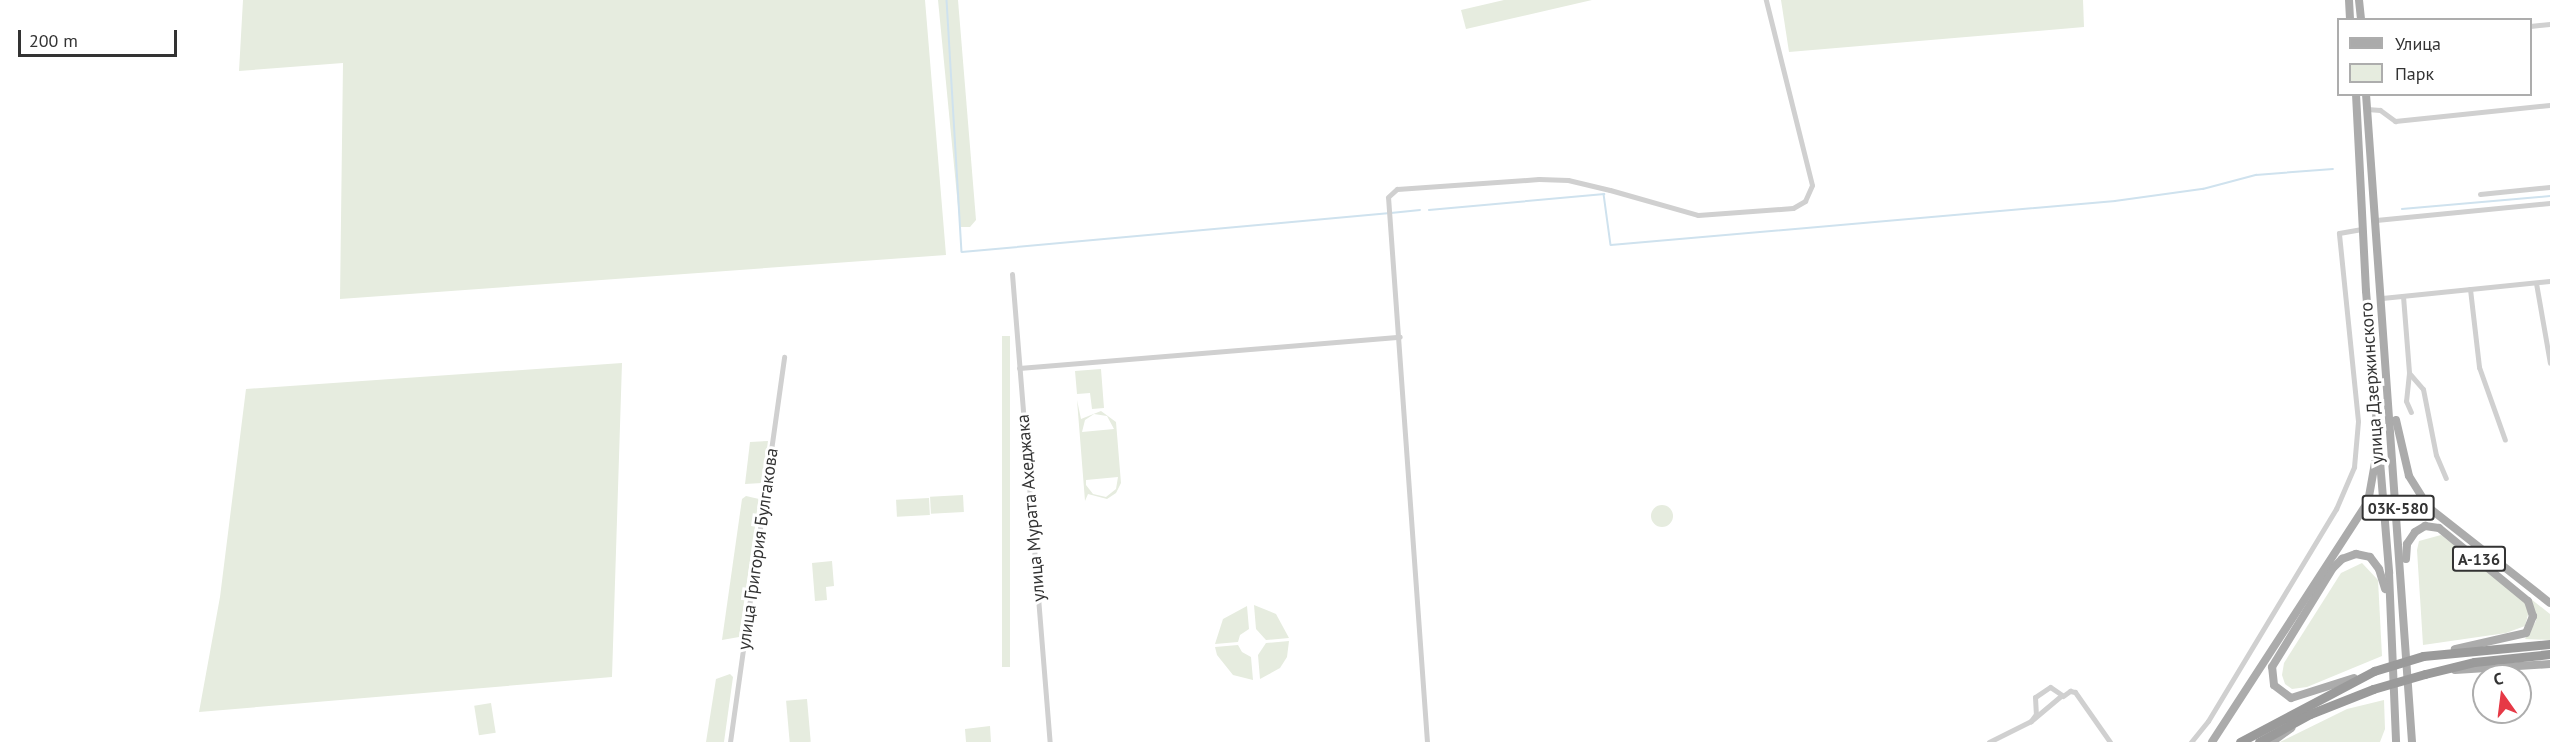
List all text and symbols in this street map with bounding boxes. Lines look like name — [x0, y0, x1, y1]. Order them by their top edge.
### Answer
scale bar — [21, 18, 180, 56]
legend — [2337, 18, 2532, 96]
text: 200 m — [29, 29, 78, 52]
text: Улица — [2395, 32, 2441, 55]
text: Парк — [2395, 62, 2434, 85]
street label: улица Дзержинского — [2356, 301, 2388, 465]
street label: улица Мурата Ахеджака — [1012, 413, 1050, 603]
street label: улица Григория Булгакова — [733, 447, 783, 651]
road number: 03К-580 — [2360, 495, 2436, 521]
road number: А-136 — [2450, 546, 2508, 572]
north arrow — [2472, 664, 2532, 724]
text: С — [2491, 668, 2505, 689]

